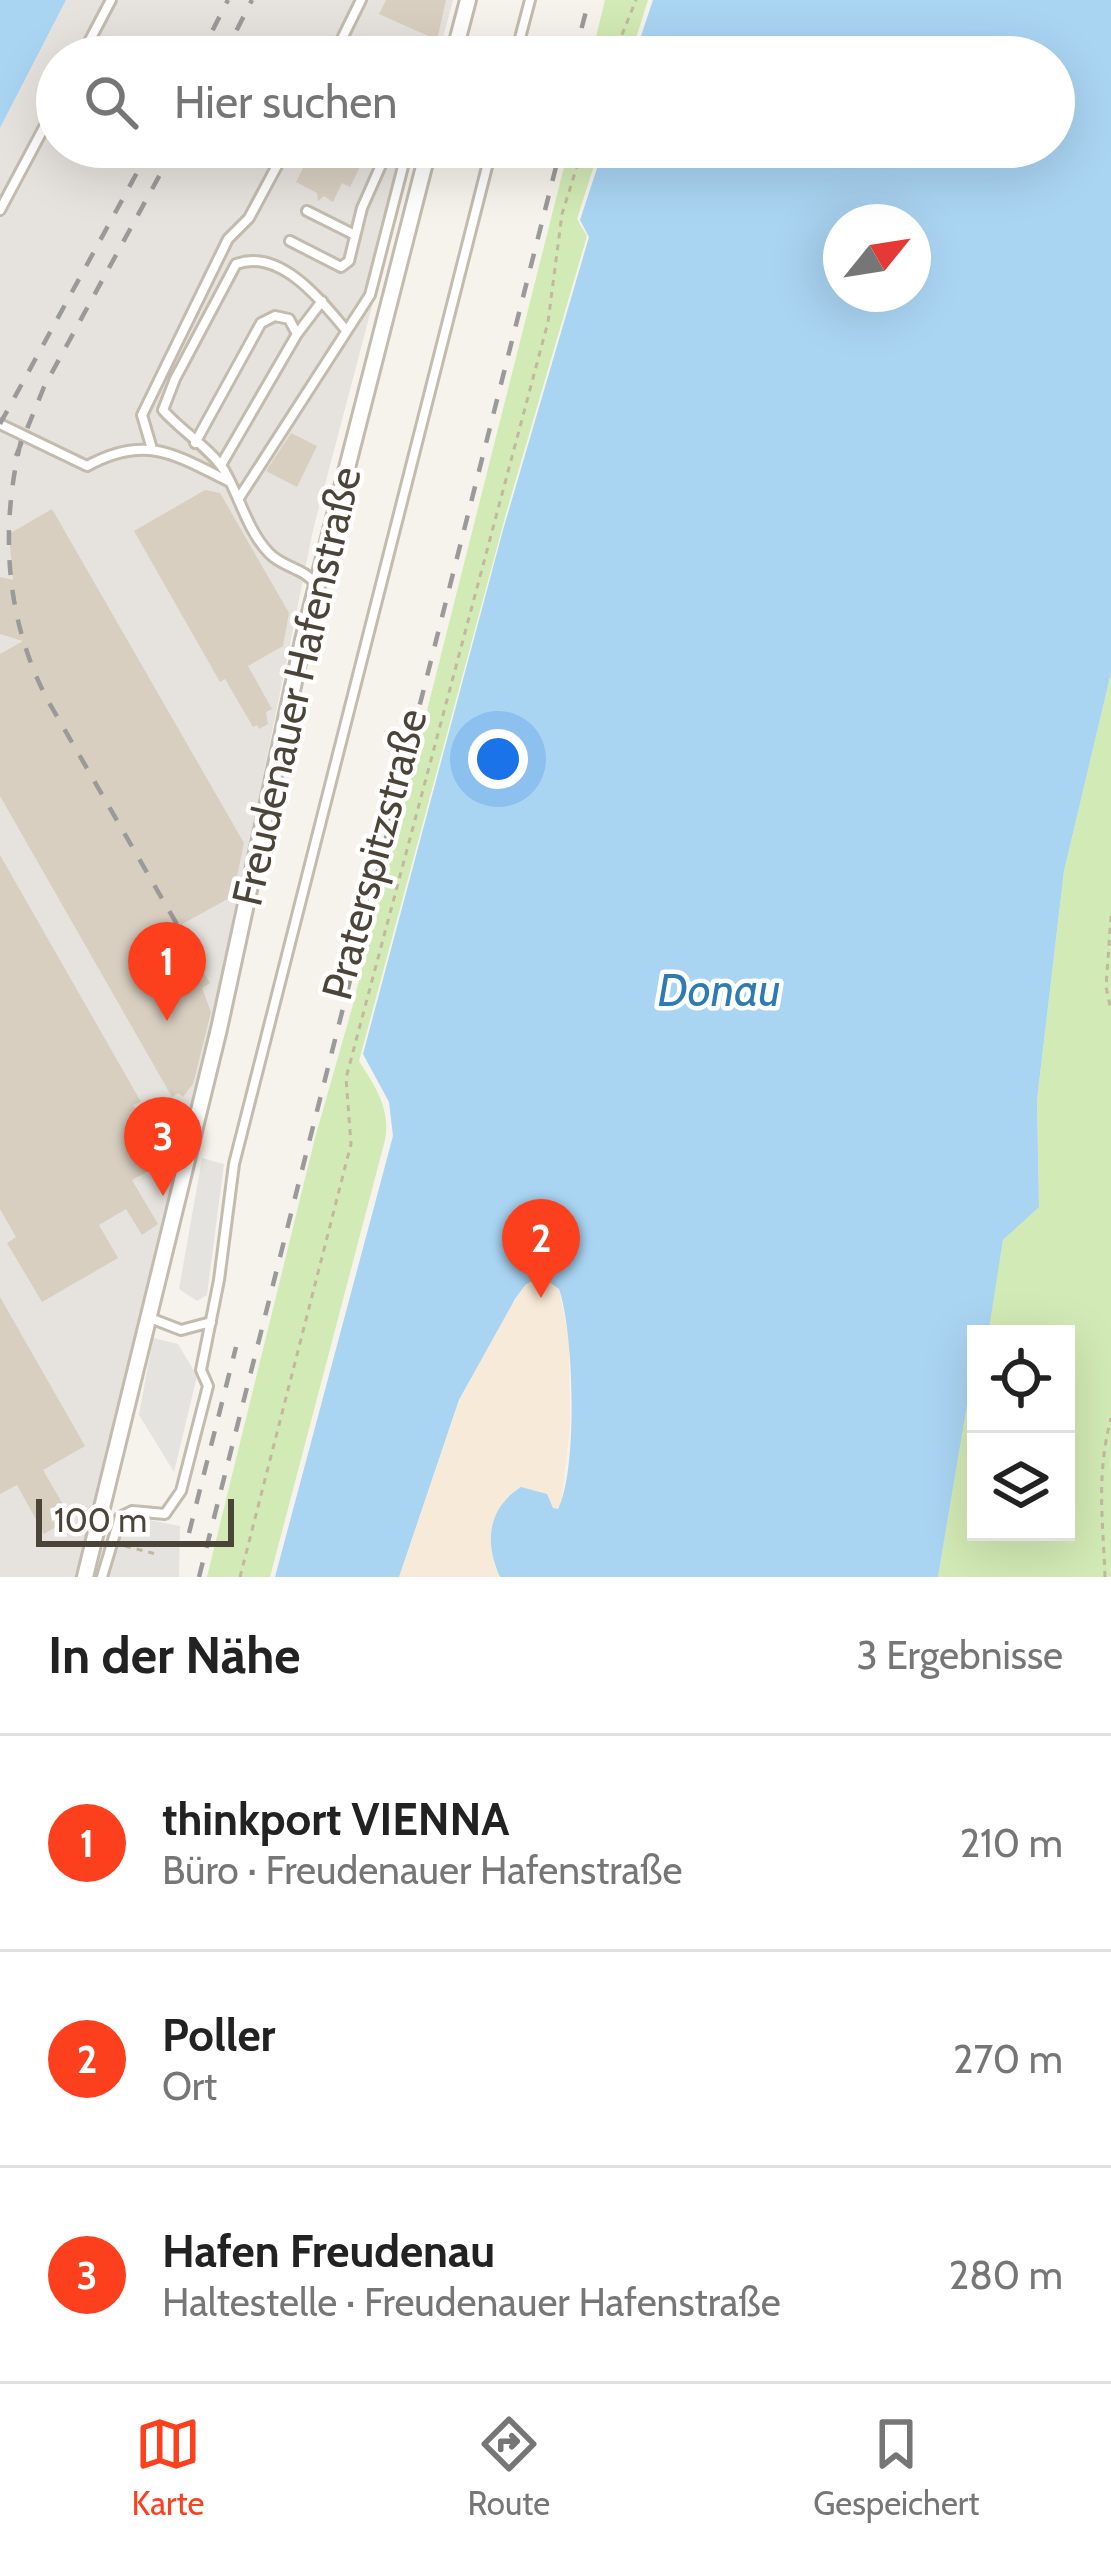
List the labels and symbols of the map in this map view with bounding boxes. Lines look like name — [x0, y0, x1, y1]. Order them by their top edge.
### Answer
north arrow — [823, 204, 931, 312]
street label: Freudenauer Hafenstraße — [220, 461, 372, 911]
street label: Praterspitzstraße — [310, 703, 438, 1005]
your location — [468, 729, 528, 789]
pin: 1 — [128, 922, 206, 1021]
water label: Donau — [658, 963, 780, 1017]
pin: 3 — [124, 1097, 202, 1196]
pin: 2 — [502, 1199, 580, 1298]
scale bar — [36, 1493, 234, 1546]

